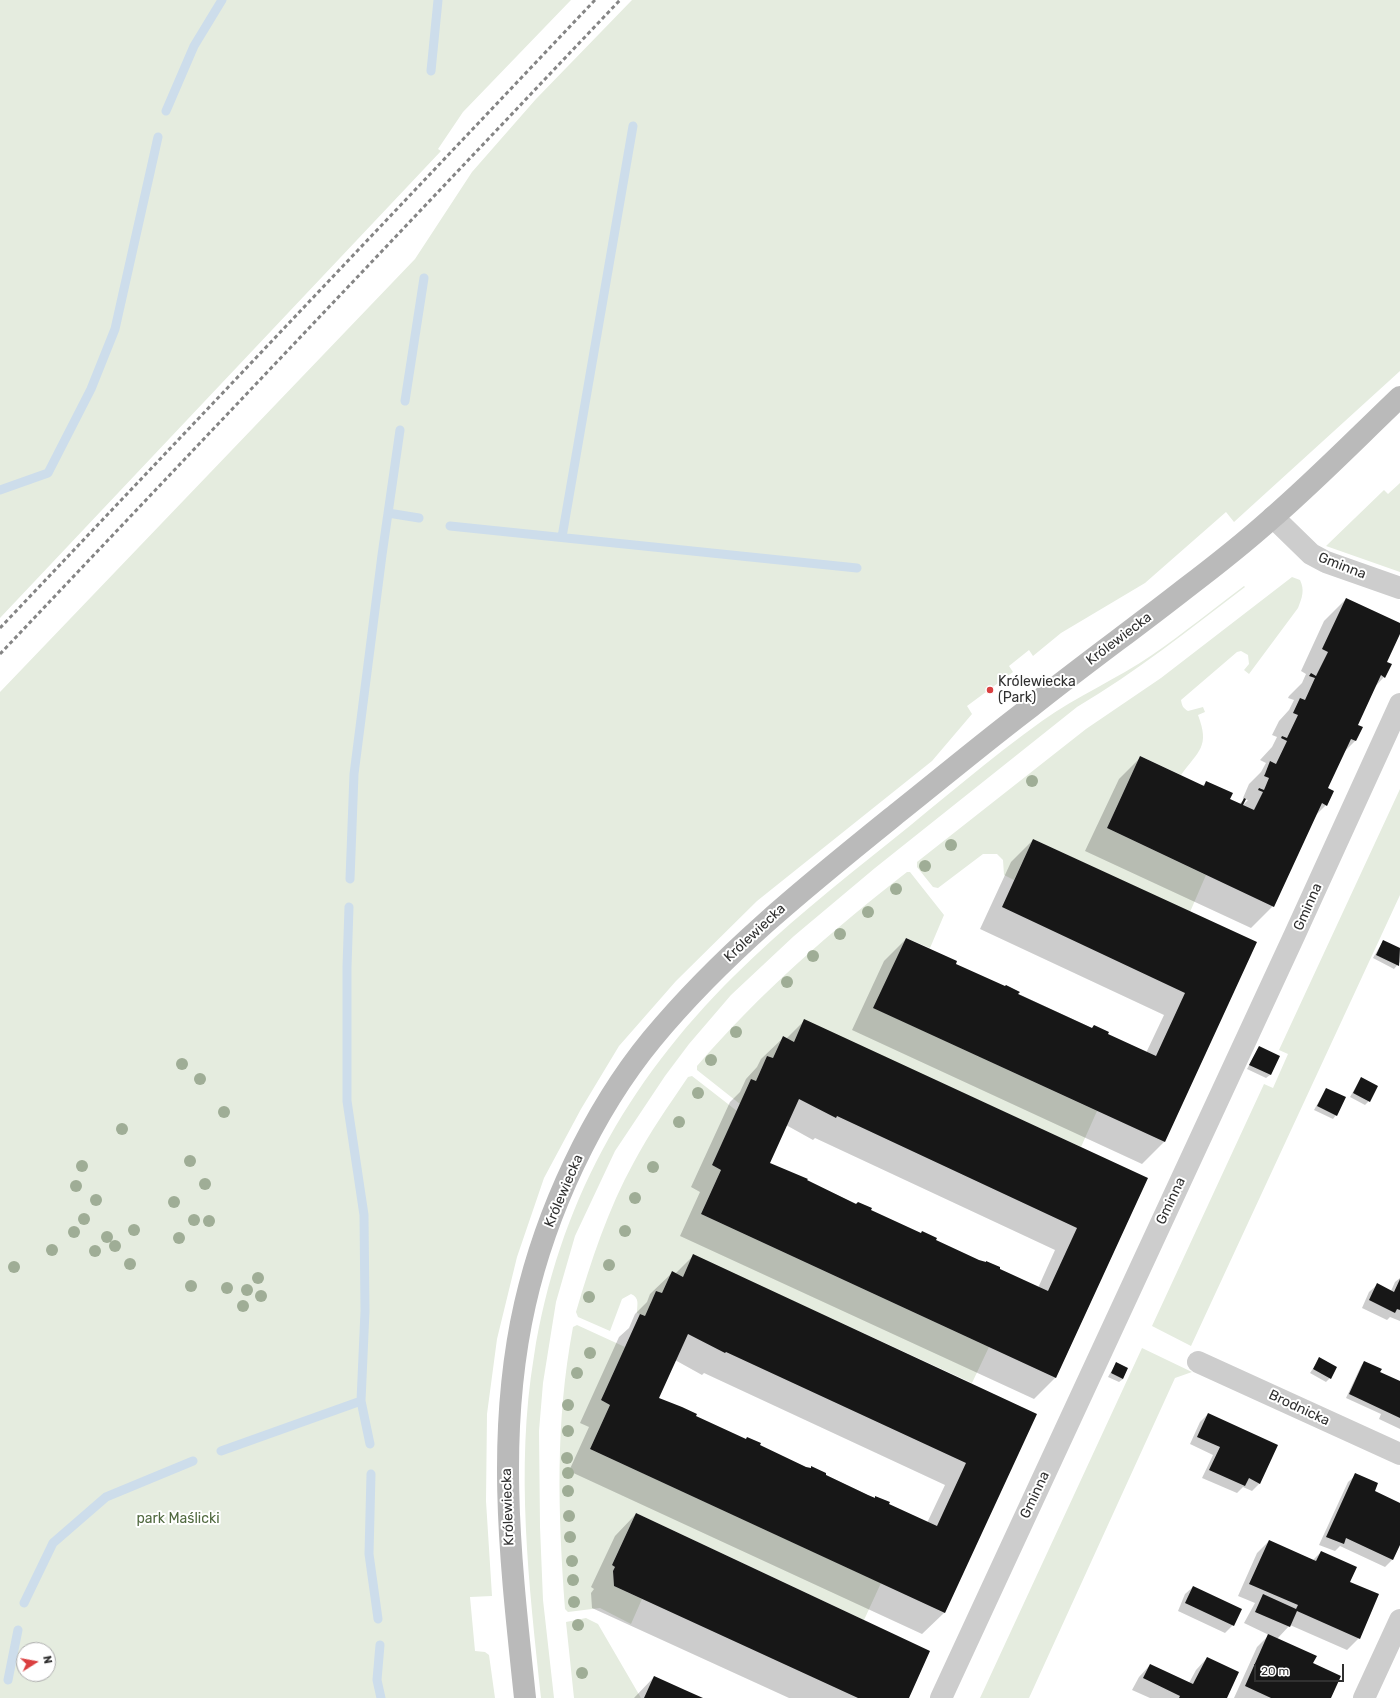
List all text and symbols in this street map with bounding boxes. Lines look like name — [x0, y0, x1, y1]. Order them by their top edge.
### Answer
street label: Gminna — [1316, 549, 1368, 583]
street label: Królewiecka — [1083, 609, 1155, 669]
place label: Królewiecka (Park) — [998, 674, 1076, 706]
marker: Królewiecka (Park) — [985, 685, 995, 695]
street label: Gminna — [1290, 881, 1326, 933]
street label: Królewiecka — [721, 900, 789, 966]
street label: Królewiecka — [541, 1152, 587, 1230]
street label: Gminna — [1153, 1175, 1189, 1227]
street label: Brodnicka — [1266, 1387, 1332, 1429]
street label: Królewiecka — [498, 1468, 518, 1546]
street label: Gminna — [1017, 1469, 1053, 1521]
park label: park Maślicki — [136, 1511, 220, 1527]
north arrow — [16, 1642, 56, 1682]
text: N — [40, 1655, 54, 1665]
scale bar — [1256, 1656, 1346, 1682]
text: 20 m — [1261, 1664, 1289, 1678]

